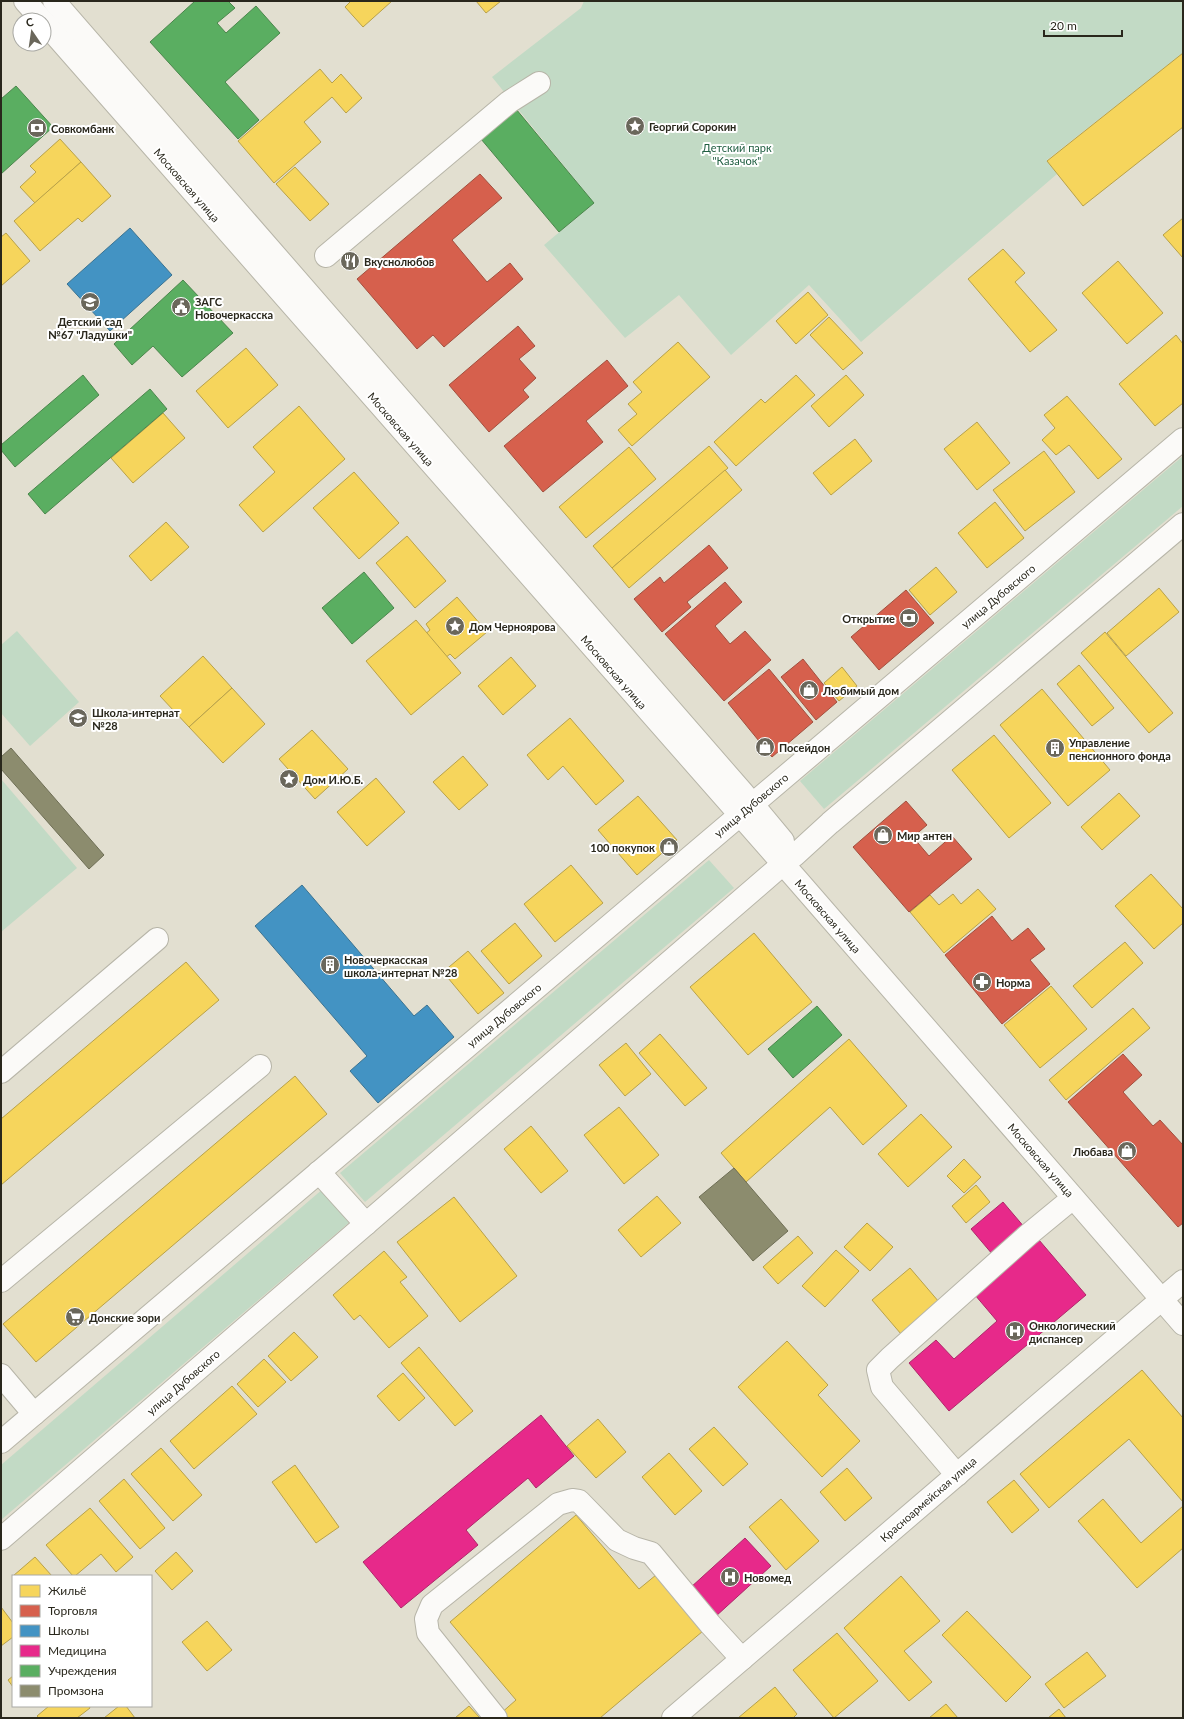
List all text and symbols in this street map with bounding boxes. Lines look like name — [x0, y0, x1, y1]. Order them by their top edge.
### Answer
north arrow — [12, 12, 52, 52]
scale bar — [1044, 12, 1122, 38]
text: С — [25, 14, 35, 29]
text: 20 m — [1050, 18, 1077, 33]
place icon: Георгий Сорокин — [624, 115, 646, 137]
bank icon: Совкомбанк — [26, 117, 48, 139]
place label: Георгий Сорокин — [649, 120, 736, 133]
place label: Совкомбанк — [51, 122, 114, 135]
park label: Детский парк "Казачок" — [702, 141, 772, 167]
street label: Московская улица — [151, 145, 223, 225]
restaurant icon: Вкуснолюбов — [339, 250, 361, 272]
place label: Вкуснолюбов — [364, 255, 435, 268]
school or university icon: Детский сад №67 "Ладушки" — [79, 291, 101, 313]
place label: ЗАГС Новочеркасска — [195, 295, 273, 321]
public building icon: ЗАГС Новочеркасска — [170, 296, 192, 318]
place label: Детский сад №67 "Ладушки" — [48, 315, 132, 341]
street label: Московская улица — [365, 389, 437, 469]
street label: улица Дубовского — [958, 561, 1038, 631]
bank icon: Открытие — [898, 607, 920, 629]
place label: Открытие — [842, 612, 895, 625]
place icon: Дом Черноярова — [444, 615, 466, 637]
place label: Дом Черноярова — [469, 620, 556, 633]
street label: Московская улица — [578, 632, 650, 712]
shop icon: Любимый дом — [798, 679, 820, 701]
place label: Любимый дом — [822, 684, 899, 697]
place label: Школа-интернат №28 — [92, 706, 180, 732]
school or university icon: Школа-интернат №28 — [67, 707, 89, 729]
shop icon: Посейдон — [754, 736, 776, 758]
place label: Управление пенсионного фонда — [1068, 736, 1171, 762]
building icon: Управление пенсионного фонда — [1044, 737, 1066, 759]
place label: Посейдон — [779, 741, 830, 754]
place icon: Дом И.Ю.Б. — [278, 768, 300, 790]
street label: улица Дубовского — [711, 770, 791, 840]
place label: Дом И.Ю.Б. — [303, 773, 364, 786]
shop icon: Мир антен — [872, 824, 894, 846]
place label: Мир антен — [897, 829, 952, 842]
shop icon: 100 покупок — [658, 836, 680, 858]
place label: 100 покупок — [590, 841, 655, 854]
street label: Московская улица — [792, 876, 864, 956]
place label: Новочеркасская школа-интернат №28 — [344, 953, 457, 979]
building icon: Новочеркасская школа-интернат №28 — [319, 954, 341, 976]
pharmacy icon: Норма — [971, 971, 993, 993]
place label: Норма — [996, 976, 1030, 989]
street label: улица Дубовского — [464, 980, 544, 1050]
street label: Московская улица — [1005, 1120, 1077, 1200]
shop icon: Любава — [1116, 1140, 1138, 1162]
place label: Любава — [1072, 1145, 1113, 1158]
supermarket icon: Донские зори — [64, 1306, 86, 1328]
place label: Донские зори — [89, 1311, 160, 1324]
place label: Онкологический диспансер — [1029, 1319, 1116, 1345]
hospital icon: Онкологический диспансер — [1004, 1320, 1026, 1342]
street label: улица Дубовского — [144, 1347, 222, 1417]
street label: Красноармейская улица — [877, 1454, 979, 1544]
hospital icon: Новомед — [719, 1566, 741, 1588]
place label: Новомед — [744, 1571, 791, 1584]
legend — [12, 1575, 152, 1707]
text: Жильё — [48, 1583, 86, 1598]
text: Торговля — [48, 1603, 98, 1618]
text: Школы — [48, 1623, 89, 1638]
text: Медицина — [48, 1643, 106, 1658]
text: Учреждения — [48, 1663, 117, 1678]
text: Промзона — [48, 1683, 104, 1698]

